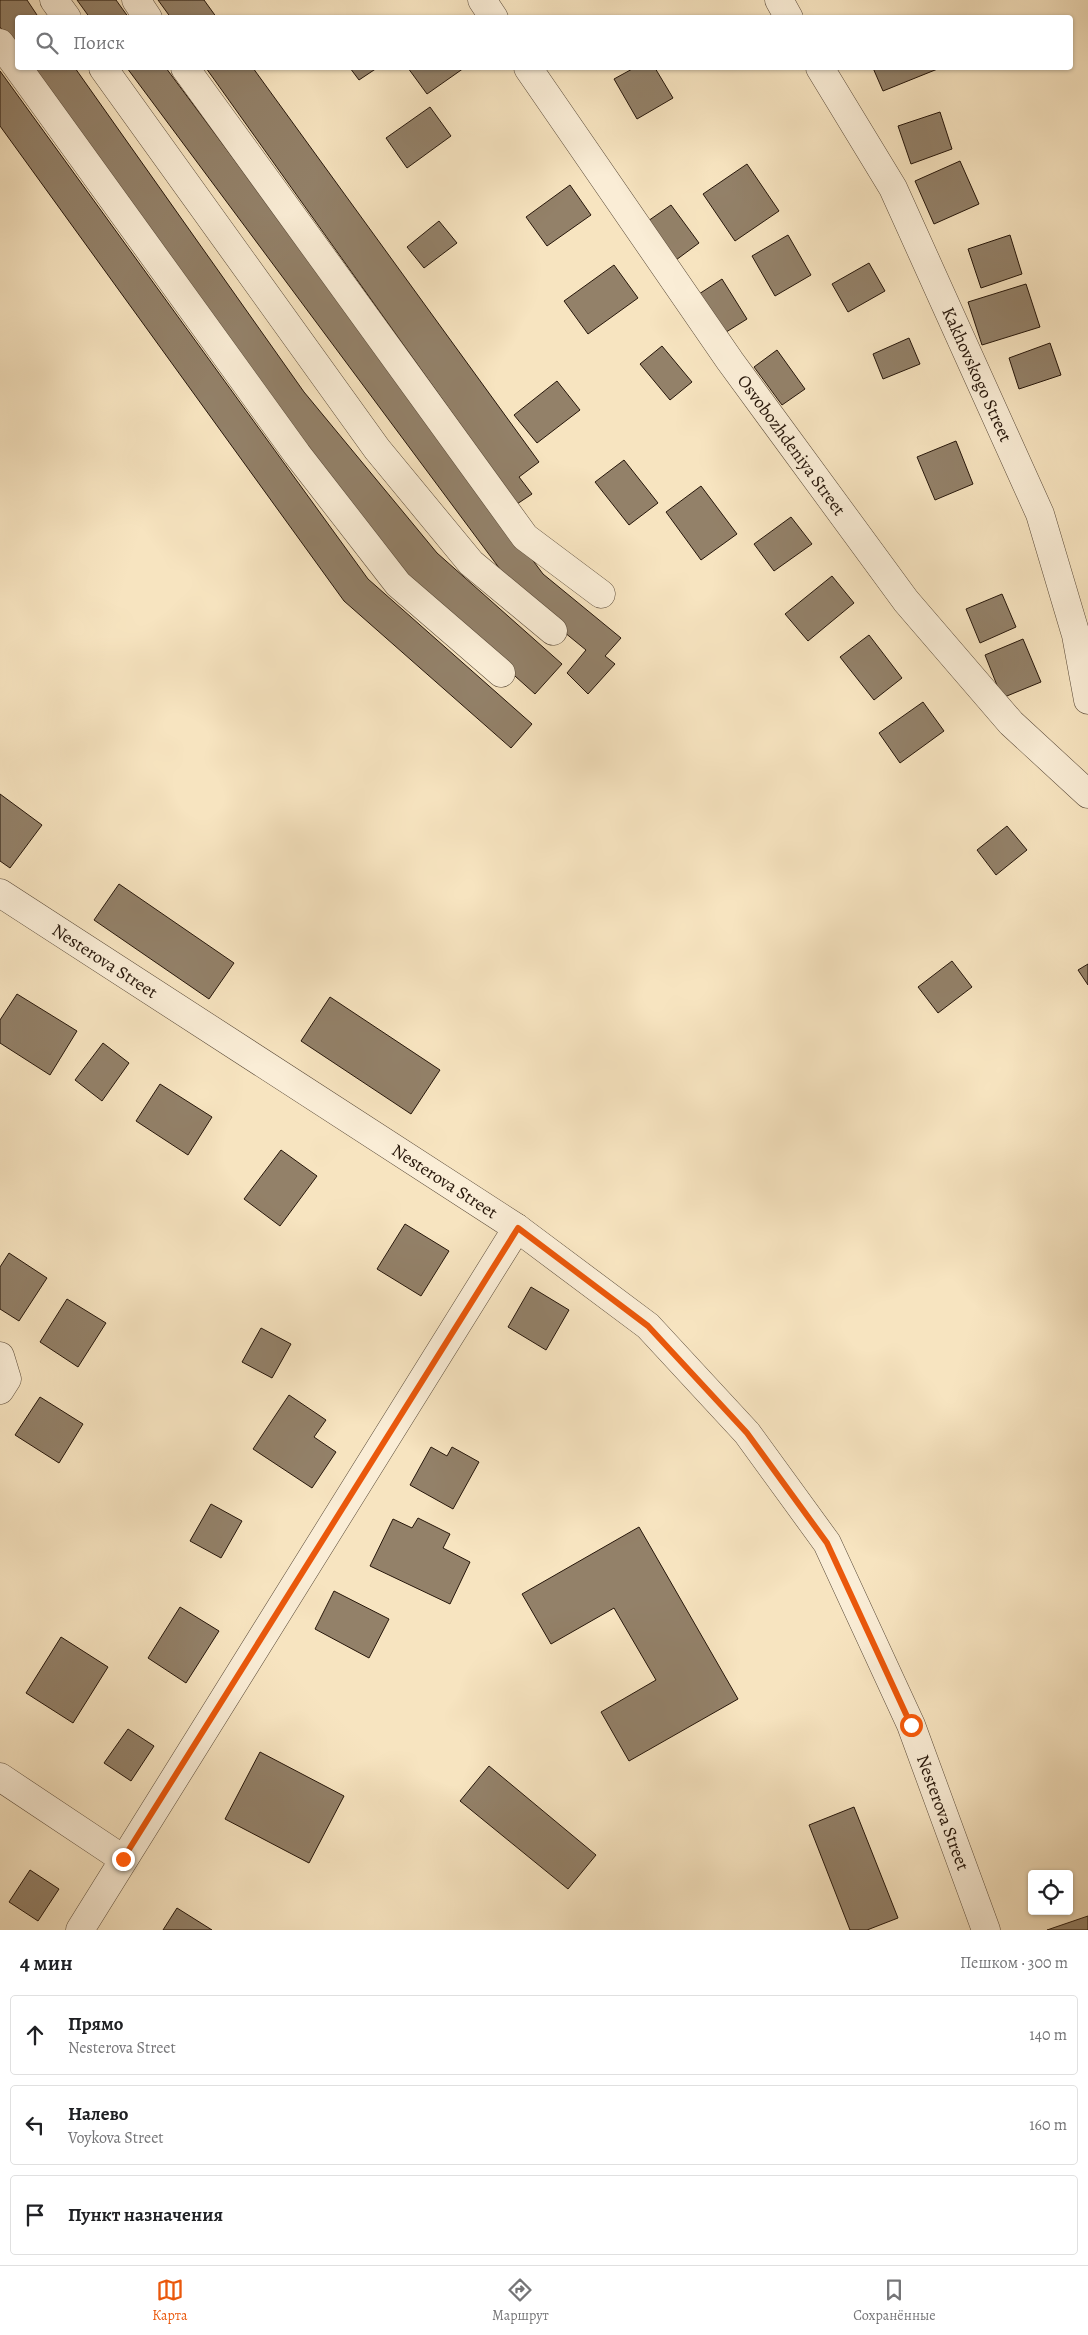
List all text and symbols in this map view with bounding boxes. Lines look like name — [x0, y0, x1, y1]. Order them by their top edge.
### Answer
search box — [15, 15, 1073, 70]
icon: search — [33, 29, 61, 57]
text: Поиск — [73, 30, 125, 56]
street label: Kakhovskogo Street — [936, 303, 1018, 446]
street label: Osvobozhdeniya Street — [732, 370, 851, 520]
street label: Nesterova Street — [47, 918, 162, 1004]
street label: Nesterova Street — [387, 1138, 502, 1224]
route start — [900, 1714, 923, 1737]
street label: Nesterova Street — [911, 1751, 975, 1874]
route end — [112, 1848, 135, 1871]
map controls — [1028, 1870, 1073, 1915]
button: locate — [1028, 1870, 1073, 1915]
text: 4 мин — [20, 1949, 73, 1977]
text: Пешком · 300 m — [960, 1952, 1068, 1974]
text: Прямо — [68, 2011, 123, 2037]
icon: ahead — [21, 2021, 49, 2049]
text: 140 m — [1029, 2024, 1067, 2046]
text: Nesterova Street — [68, 2037, 176, 2059]
text: Налево — [68, 2101, 128, 2127]
icon: left — [21, 2111, 49, 2139]
text: 160 m — [1029, 2114, 1067, 2136]
text: Voykova Street — [68, 2127, 164, 2149]
icon: arrive — [21, 2201, 49, 2229]
text: Пункт назначения — [68, 2202, 223, 2228]
tab: Карта — [152, 2276, 188, 2325]
tab: Маршрут — [492, 2276, 549, 2325]
tab: Сохранённые — [853, 2276, 936, 2325]

